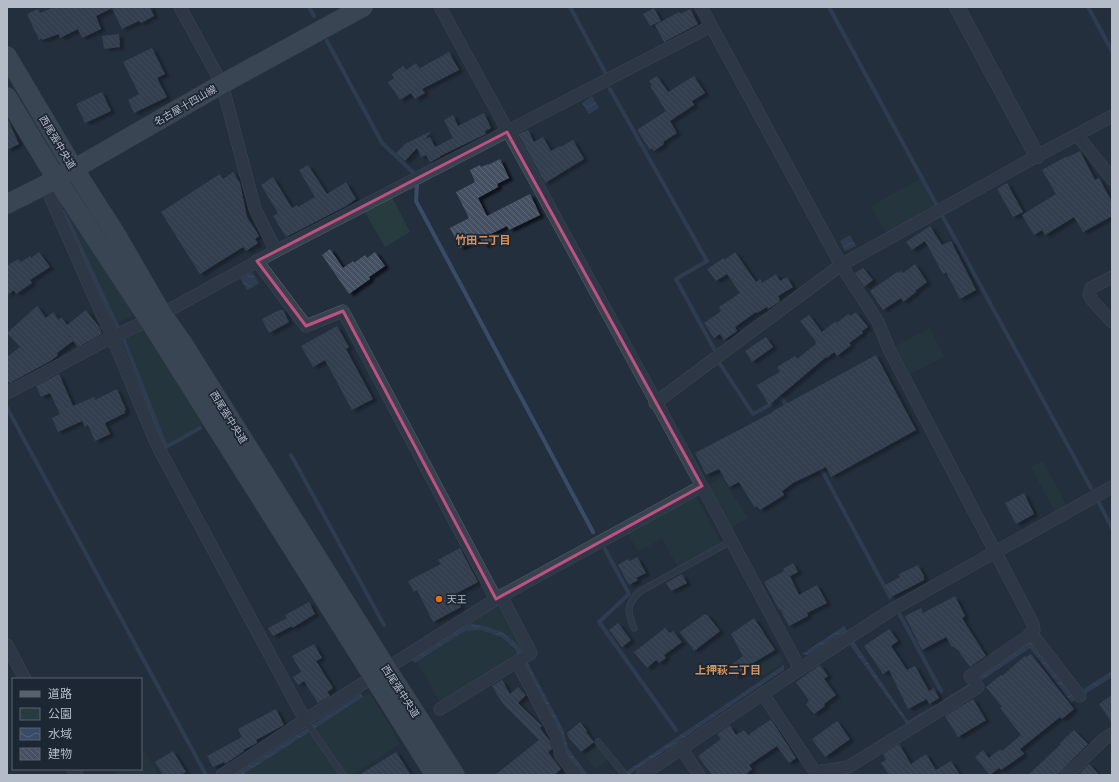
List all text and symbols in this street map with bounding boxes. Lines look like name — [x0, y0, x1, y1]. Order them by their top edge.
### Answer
street label: 名古屋十四山線 — [152, 83, 219, 129]
street label: 西尾張中央道 — [37, 114, 78, 171]
district label: 竹田二丁目 — [456, 234, 511, 247]
street label: 西尾張中央道 — [207, 389, 249, 446]
marker: 天王 — [434, 594, 444, 604]
place label: 天王 — [447, 594, 467, 606]
street label: 西尾張中央道 — [379, 663, 422, 720]
district label: 上押萩二丁目 — [695, 664, 761, 677]
legend — [12, 678, 142, 770]
text: 道路 — [48, 687, 72, 702]
text: 公園 — [48, 707, 72, 722]
text: 水域 — [48, 727, 72, 742]
text: 建物 — [48, 747, 72, 762]

